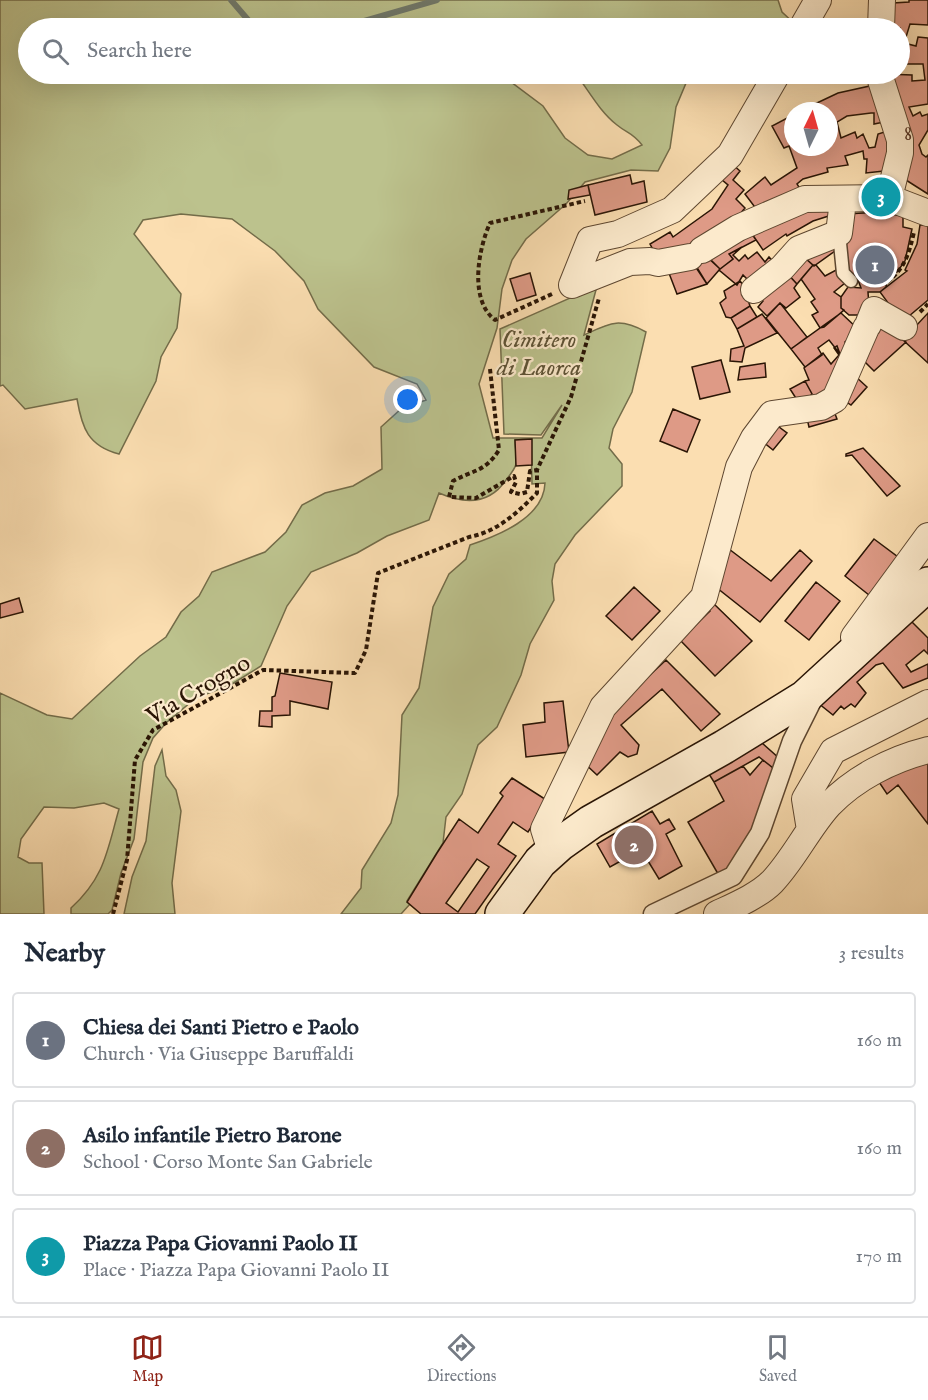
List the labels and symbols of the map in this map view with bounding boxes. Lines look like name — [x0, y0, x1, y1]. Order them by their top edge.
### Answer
north arrow — [784, 102, 838, 156]
house number: 8 — [904, 121, 912, 148]
pin: 3 — [862, 174, 900, 220]
pin: 1 — [856, 242, 894, 288]
park label: Cimitero di Laorca — [496, 325, 581, 384]
your location — [393, 385, 422, 414]
street label: Via Crogno — [140, 648, 256, 733]
pin: 2 — [614, 822, 654, 868]

